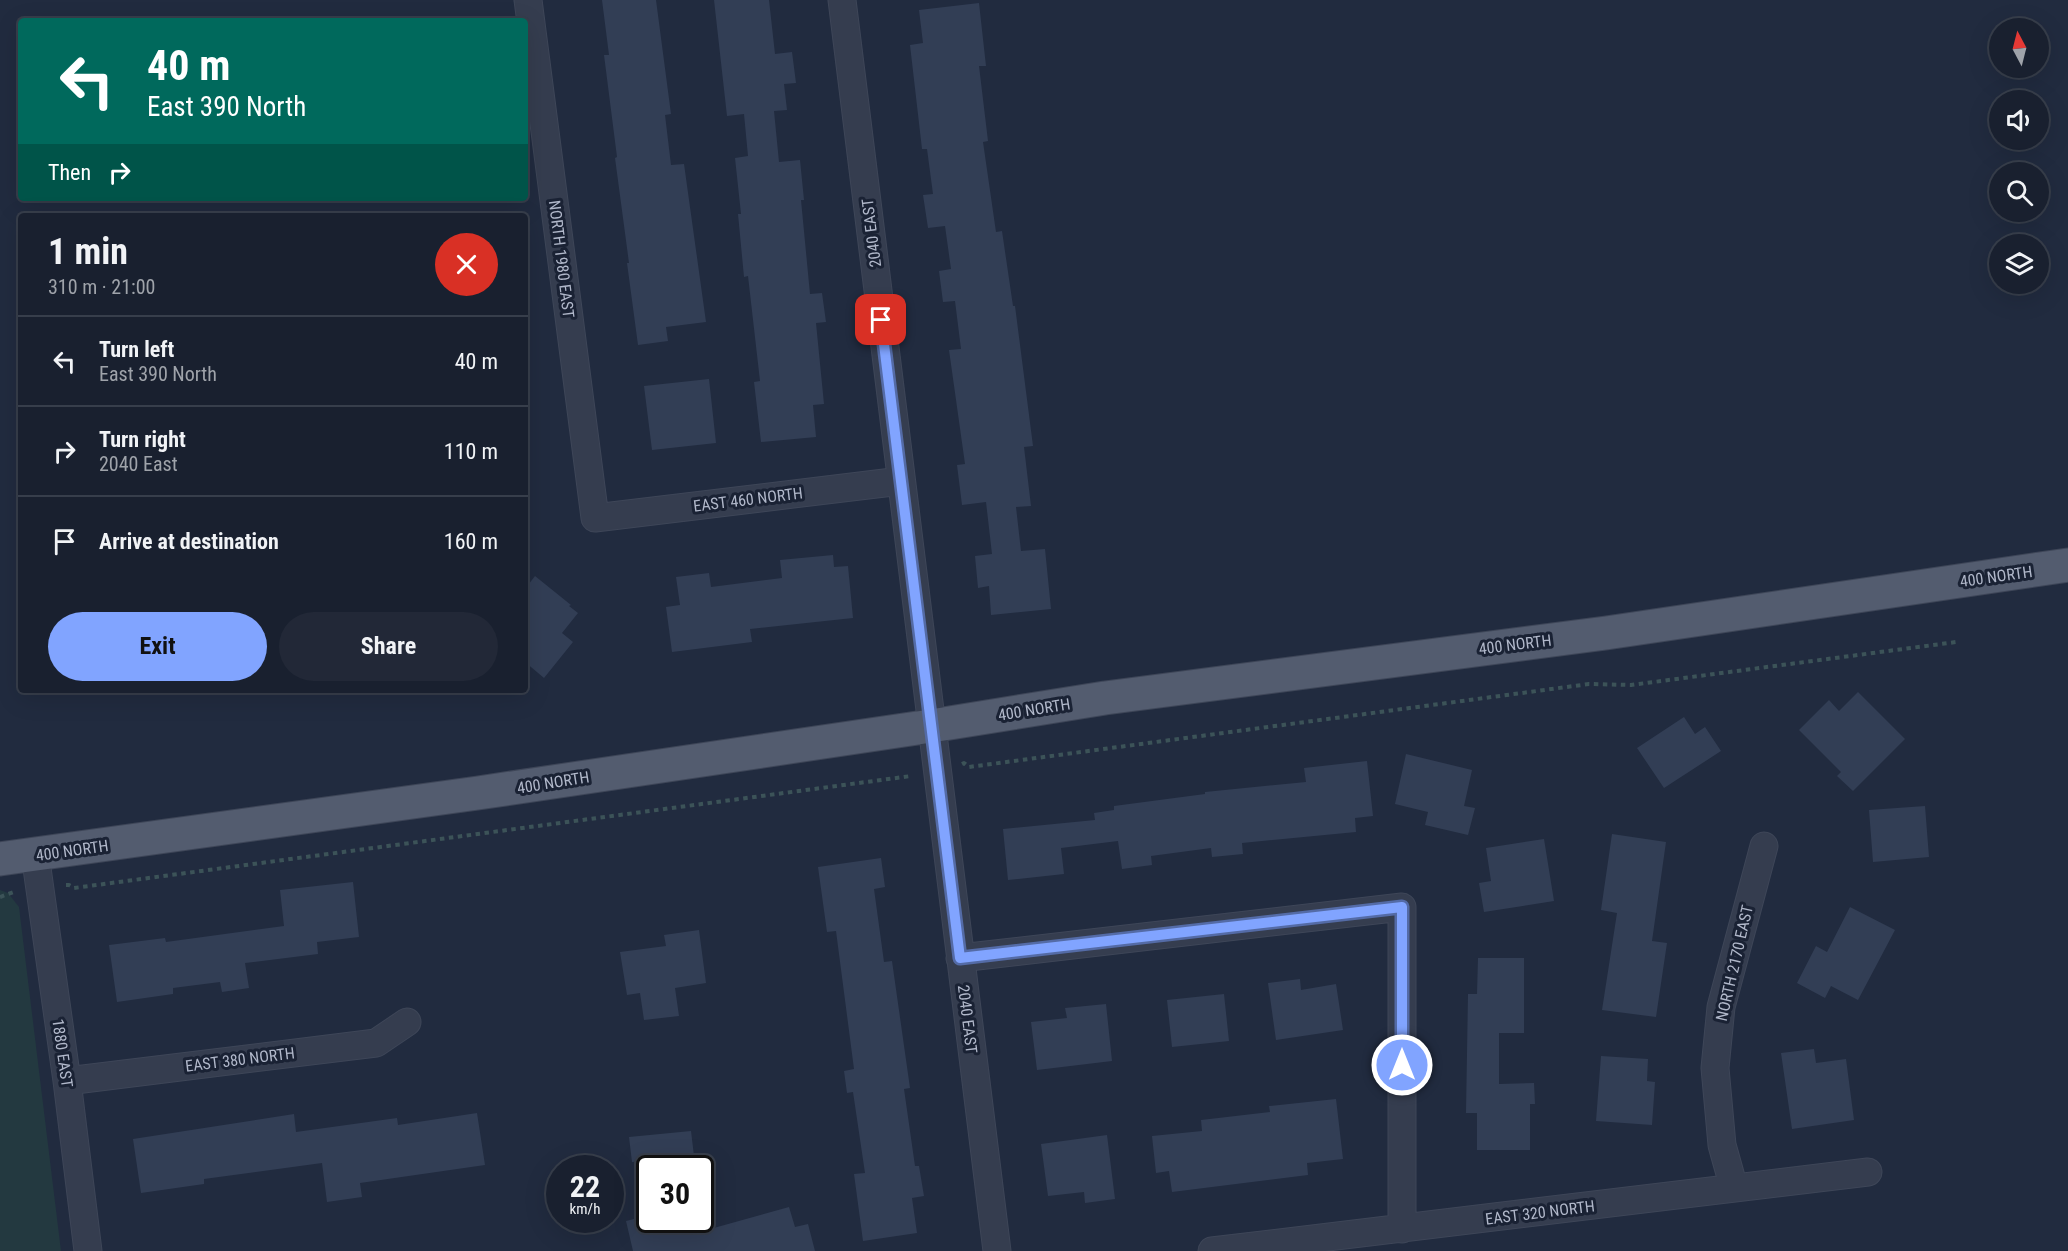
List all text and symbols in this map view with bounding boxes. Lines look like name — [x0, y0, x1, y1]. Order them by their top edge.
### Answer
north arrow — [1989, 18, 2049, 78]
map controls — [1989, 18, 2049, 294]
text: 40 m — [147, 41, 230, 90]
icon: left — [48, 42, 126, 120]
button: sound — [1989, 90, 2049, 150]
text: East 390 North — [147, 91, 306, 123]
icon: right — [103, 156, 136, 189]
text: Then — [48, 160, 91, 185]
button: search — [1989, 162, 2049, 222]
street label: 2040 EAST — [858, 197, 885, 268]
street label: NORTH 1980 EAST — [545, 199, 578, 319]
text: 1 min — [48, 231, 128, 273]
button: close — [435, 233, 498, 296]
button: layers — [1989, 234, 2049, 294]
text: 310 m · 21:00 — [48, 275, 155, 299]
pin — [855, 294, 906, 345]
icon: arrive — [864, 303, 897, 336]
text: Turn left — [99, 337, 174, 362]
icon: left — [48, 345, 81, 378]
text: 40 m — [455, 349, 498, 374]
text: East 390 North — [99, 362, 217, 386]
text: Turn right — [99, 427, 186, 452]
icon: right — [48, 435, 81, 468]
text: 110 m — [444, 439, 498, 464]
text: 2040 East — [99, 452, 178, 476]
street label: EAST 460 NORTH — [692, 483, 804, 516]
icon: arrive — [48, 525, 81, 558]
text: Arrive at destination — [99, 529, 279, 554]
text: 160 m — [444, 529, 498, 554]
street label: 400 NORTH — [1959, 562, 2034, 591]
button: Exit — [48, 612, 267, 681]
button: Share — [279, 612, 498, 681]
street label: 400 NORTH — [1478, 631, 1552, 658]
street label: 400 NORTH — [997, 694, 1072, 725]
street label: 400 NORTH — [516, 767, 591, 798]
street label: 400 NORTH — [35, 836, 110, 865]
street label: NORTH 2170 EAST — [1712, 903, 1757, 1023]
street label: 2040 EAST — [954, 984, 981, 1055]
street label: 1880 EAST — [48, 1018, 77, 1089]
position arrow — [1370, 1033, 1434, 1097]
street label: EAST 380 NORTH — [184, 1043, 296, 1076]
speed limit sign: 30 — [636, 1155, 714, 1233]
text: 22 — [570, 1169, 600, 1204]
street label: EAST 320 NORTH — [1484, 1196, 1596, 1229]
text: km/h — [570, 1200, 600, 1218]

